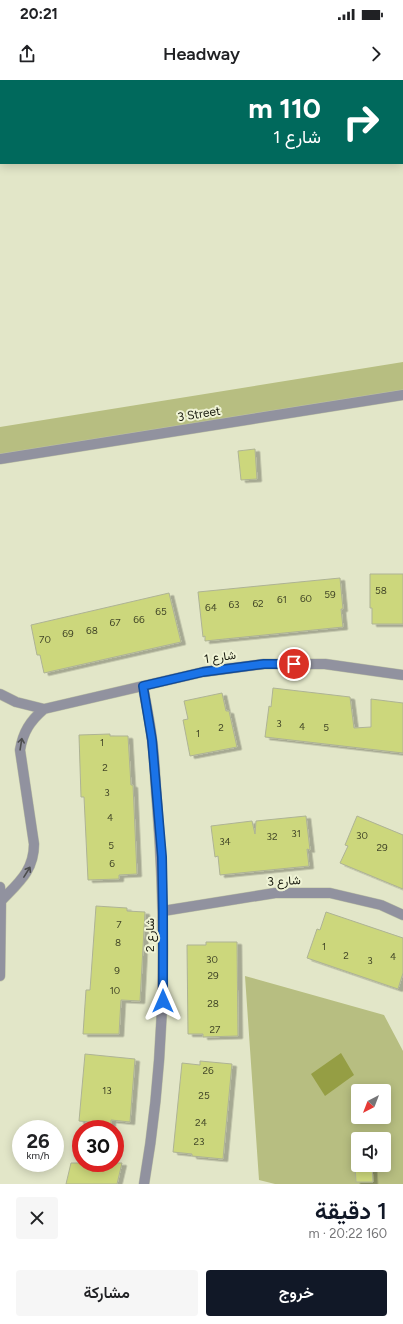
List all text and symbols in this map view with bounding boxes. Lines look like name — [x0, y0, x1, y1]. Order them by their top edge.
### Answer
text: 20:21 — [20, 5, 58, 23]
icon: share — [16, 43, 38, 65]
text: Headway — [163, 43, 240, 65]
icon: forward — [365, 43, 387, 65]
text: 110 m — [248, 91, 321, 125]
icon: right — [335, 96, 387, 148]
text: شارع 1 — [273, 126, 321, 148]
street label: 3 Street — [177, 404, 222, 424]
house number: 58 — [375, 584, 387, 597]
house number: 59 — [324, 588, 336, 601]
house number: 60 — [300, 592, 312, 605]
house number: 61 — [277, 593, 287, 606]
house number: 62 — [252, 597, 264, 610]
house number: 63 — [228, 598, 240, 611]
house number: 64 — [205, 601, 217, 614]
house number: 65 — [155, 605, 167, 618]
house number: 66 — [133, 613, 145, 626]
house number: 67 — [109, 616, 121, 629]
house number: 68 — [86, 624, 98, 637]
house number: 69 — [62, 627, 74, 640]
house number: 70 — [39, 633, 51, 646]
pin — [277, 647, 311, 681]
street label: شارع 1 — [203, 648, 237, 668]
icon: arrive — [283, 653, 305, 675]
house number: 3 — [276, 717, 282, 730]
house number: 4 — [299, 720, 305, 733]
house number: 2 — [218, 721, 224, 734]
house number: 5 — [323, 721, 329, 734]
house number: 1 — [196, 727, 200, 740]
house number: 1 — [100, 736, 104, 749]
one-way arrow — [18, 738, 26, 751]
house number: 2 — [102, 761, 108, 774]
house number: 3 — [104, 786, 110, 799]
house number: 4 — [107, 811, 113, 824]
house number: 31 — [291, 827, 301, 840]
house number: 30 — [356, 829, 368, 842]
house number: 32 — [266, 830, 278, 843]
house number: 34 — [219, 835, 231, 848]
house number: 5 — [108, 839, 114, 852]
house number: 29 — [376, 841, 388, 854]
house number: 6 — [109, 857, 115, 870]
one-way arrow — [23, 866, 31, 877]
street label: شارع 3 — [267, 873, 301, 891]
house number: 7 — [116, 918, 122, 931]
street label: شارع 2 — [143, 918, 159, 952]
house number: 8 — [115, 936, 121, 949]
house number: 1 — [322, 940, 326, 953]
house number: 2 — [343, 949, 349, 962]
house number: 4 — [390, 950, 396, 963]
house number: 30 — [206, 953, 218, 966]
house number: 3 — [367, 954, 373, 967]
house number: 9 — [114, 964, 120, 977]
house number: 29 — [207, 969, 219, 982]
position arrow — [142, 980, 184, 1022]
house number: 10 — [110, 984, 120, 997]
house number: 28 — [207, 997, 219, 1010]
house number: 27 — [210, 1023, 221, 1036]
house number: 26 — [202, 1064, 214, 1077]
house number: 13 — [102, 1084, 112, 1097]
north arrow — [351, 1084, 391, 1124]
map controls — [351, 1084, 391, 1172]
house number: 25 — [198, 1089, 210, 1102]
house number: 24 — [195, 1116, 207, 1129]
speed limit sign: 30 — [72, 1120, 124, 1172]
text: 26 — [26, 1129, 50, 1153]
button: sound — [351, 1132, 391, 1172]
house number: 23 — [193, 1135, 205, 1148]
text: km/h — [27, 1149, 49, 1162]
text: 1 دقيقة — [315, 1196, 387, 1225]
button: close — [16, 1197, 58, 1239]
text: 160 m · 20:22 — [309, 1226, 387, 1241]
button: مشاركة — [16, 1270, 198, 1316]
button: خروج — [206, 1270, 387, 1316]

